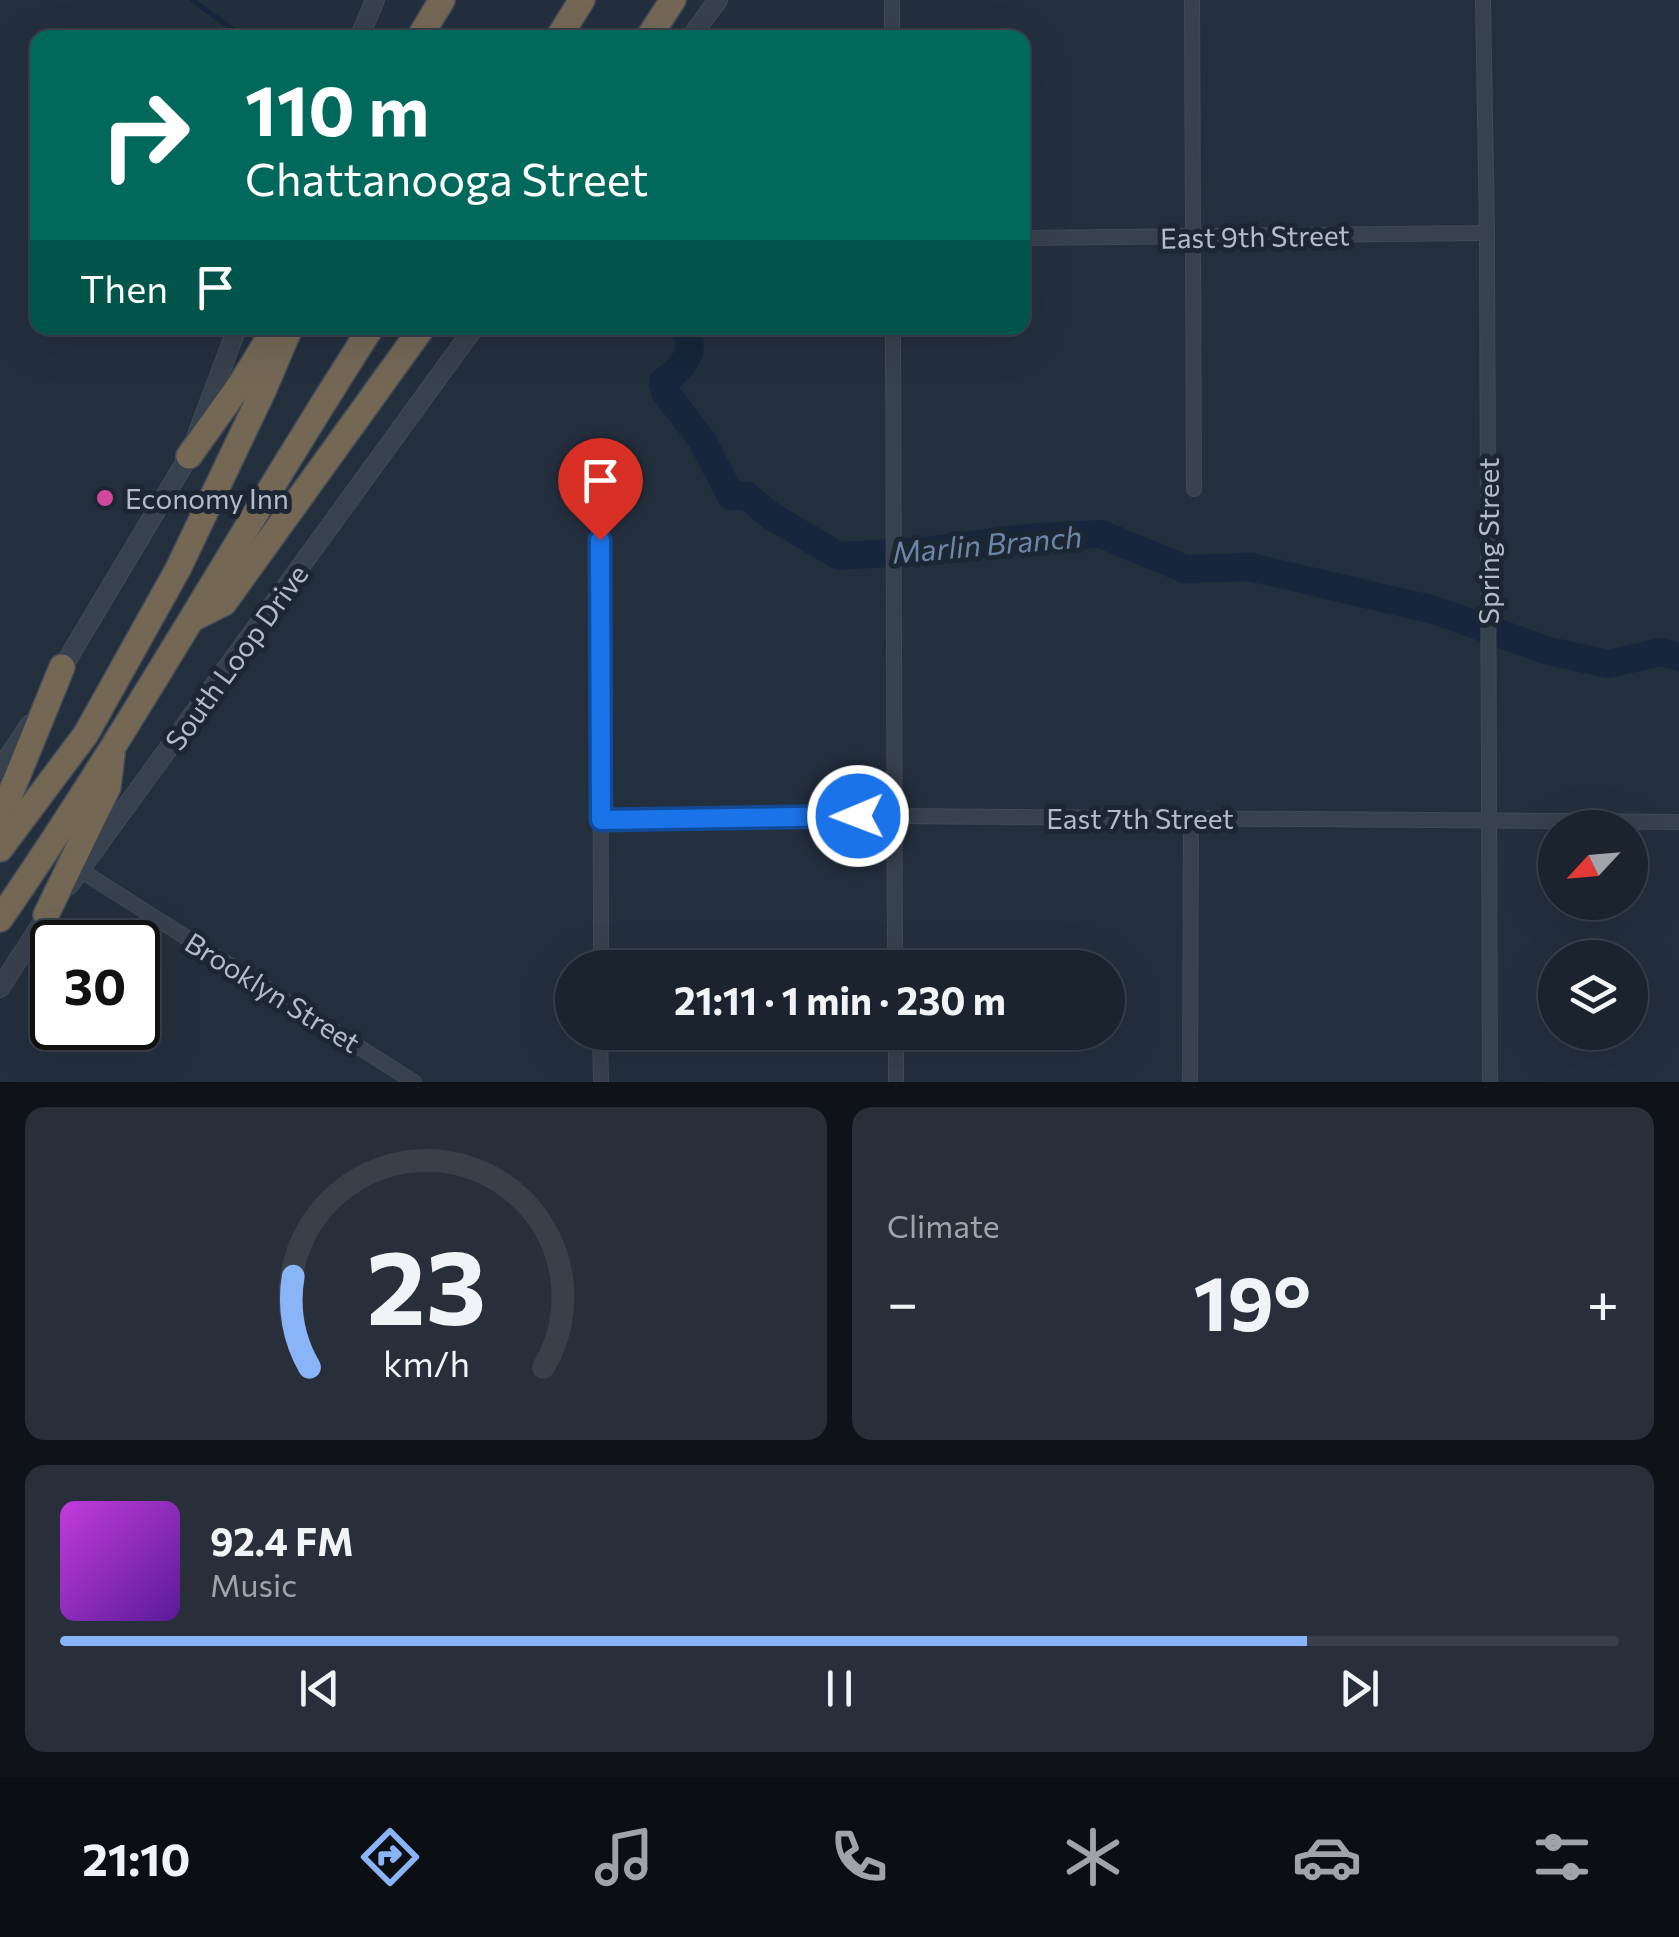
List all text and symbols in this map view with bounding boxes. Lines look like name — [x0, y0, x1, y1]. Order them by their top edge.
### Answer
text: 110 m — [245, 65, 429, 150]
icon: right — [80, 70, 210, 200]
text: Chattanooga Street — [245, 150, 649, 205]
street label: East 9th Street — [1160, 217, 1350, 255]
icon: arrive — [188, 260, 243, 315]
text: Then — [80, 264, 168, 311]
pin — [558, 438, 643, 541]
icon: arrive — [573, 453, 628, 508]
street label: Spring Street — [1471, 457, 1505, 625]
place label: Economy Inn — [125, 481, 289, 515]
marker: Economy Inn — [94, 487, 116, 509]
water label: Marlin Branch — [891, 516, 1083, 570]
street label: South Loop Drive — [157, 558, 315, 756]
position arrow — [806, 764, 910, 868]
street label: East 7th Street — [1046, 801, 1234, 835]
north arrow — [1538, 810, 1648, 920]
map controls — [1538, 810, 1648, 1050]
speed limit sign: 30 — [30, 920, 160, 1050]
street label: Brooklyn Street — [179, 925, 367, 1059]
button: layers — [1538, 940, 1648, 1050]
text: 21:11 · 1 min · 230 m — [674, 976, 1006, 1023]
text: Climate — [887, 1205, 1000, 1245]
text: 23 — [366, 1219, 486, 1346]
text: 19° — [1194, 1255, 1311, 1346]
text: − — [887, 1267, 918, 1334]
text: + — [1587, 1267, 1619, 1334]
text: km/h — [383, 1341, 469, 1384]
text: 92.4 FM — [210, 1517, 354, 1564]
text: Music — [210, 1564, 297, 1604]
icon: previous — [292, 1661, 347, 1716]
icon: pause — [812, 1661, 867, 1716]
icon: next — [1332, 1661, 1387, 1716]
icon: directions — [355, 1822, 425, 1892]
icon: music — [589, 1822, 659, 1892]
icon: phone — [824, 1822, 894, 1892]
icon: climate — [1058, 1822, 1128, 1892]
icon: car — [1292, 1822, 1362, 1892]
icon: filters — [1527, 1822, 1597, 1892]
text: 21:10 — [82, 1830, 190, 1885]

